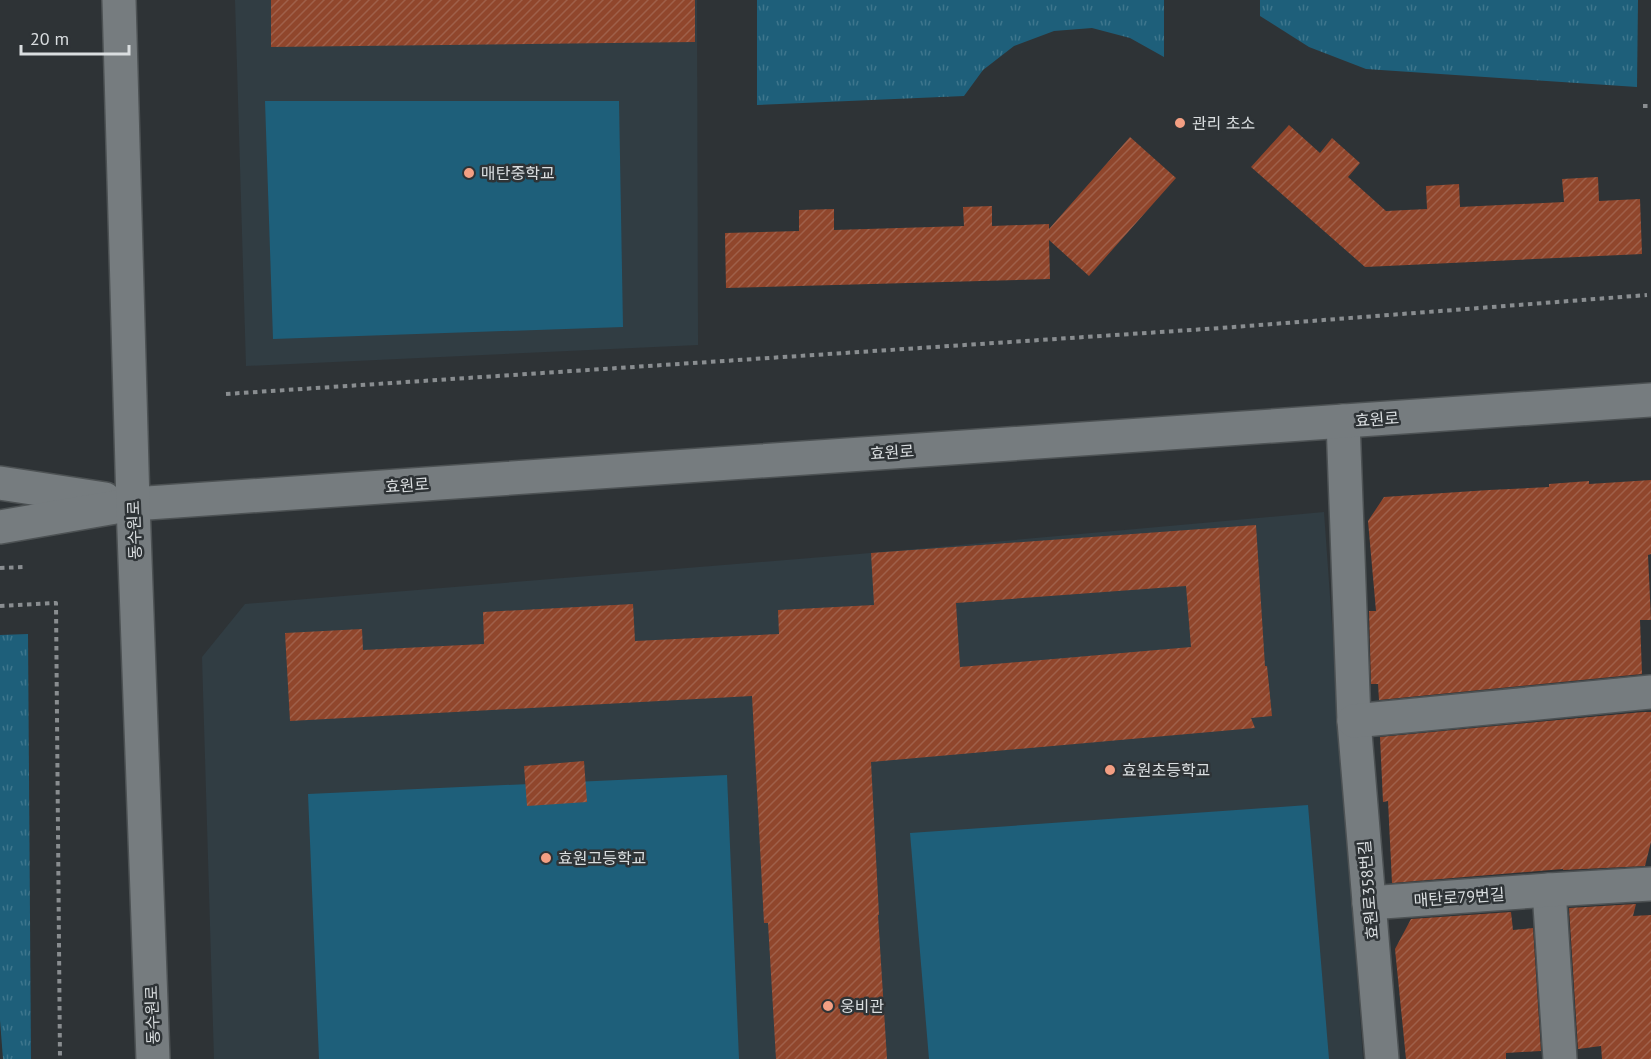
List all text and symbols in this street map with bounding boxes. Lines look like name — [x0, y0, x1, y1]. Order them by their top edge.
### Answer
scale bar — [21, 18, 129, 56]
text: 20 m — [30, 27, 69, 50]
place label: 관리 초소 — [1192, 113, 1255, 133]
marker: 관리 초소 — [1173, 116, 1187, 130]
place label: 매탄중학교 — [481, 163, 555, 183]
marker: 매탄중학교 — [462, 166, 476, 180]
street label: 효원로 — [1354, 407, 1400, 431]
street label: 효원로 — [869, 440, 915, 464]
street label: 효원로 — [384, 473, 430, 497]
street label: 동수원로 — [123, 500, 145, 560]
place label: 효원초등학교 — [1122, 760, 1210, 780]
marker: 효원초등학교 — [1103, 763, 1117, 777]
street label: 효원로358번길 — [1354, 839, 1382, 941]
place label: 효원고등학교 — [558, 848, 646, 868]
marker: 효원고등학교 — [539, 851, 553, 865]
street label: 매탄로79번길 — [1413, 884, 1505, 910]
street label: 동수원로 — [141, 985, 163, 1045]
place label: 웅비관 — [840, 996, 884, 1016]
marker: 웅비관 — [821, 999, 835, 1013]

